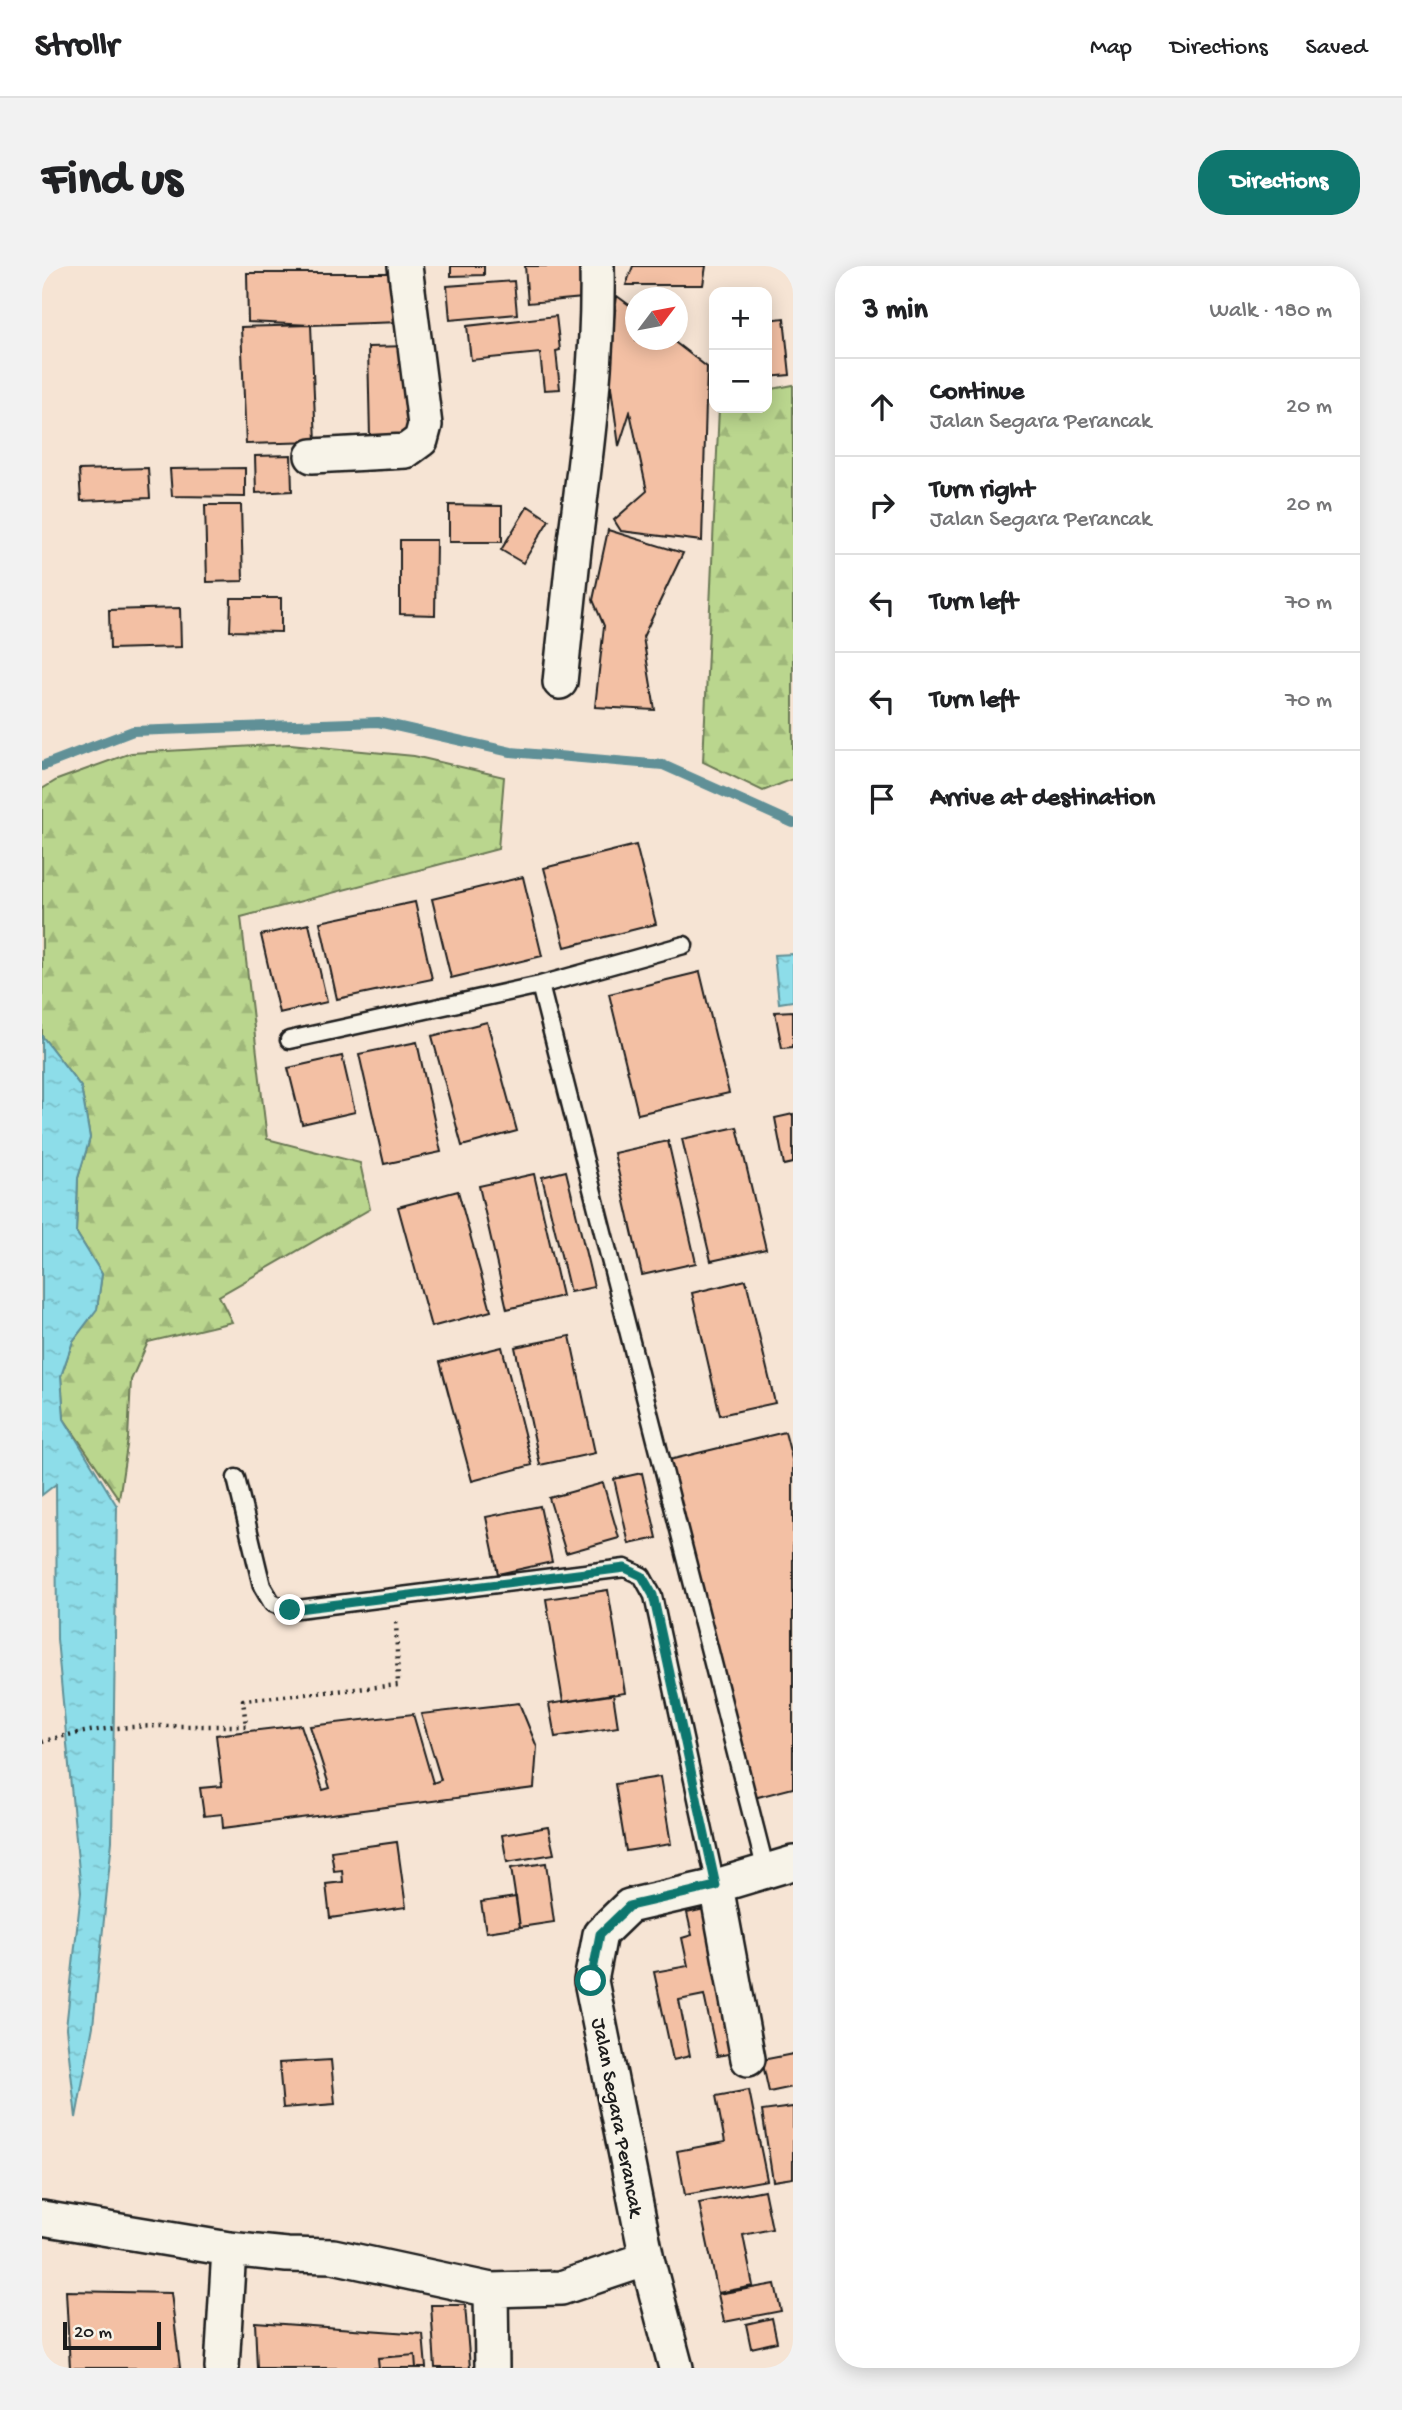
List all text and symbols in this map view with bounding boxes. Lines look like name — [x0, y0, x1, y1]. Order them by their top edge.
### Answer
text: Strollr — [35, 29, 119, 67]
text: Map — [1090, 34, 1132, 63]
text: Directions — [1170, 34, 1268, 63]
text: Saved — [1306, 34, 1367, 63]
button: Directions — [1198, 150, 1360, 215]
text: Find us — [42, 153, 182, 211]
north arrow — [625, 287, 688, 350]
map controls — [709, 287, 772, 413]
button: + — [709, 287, 772, 350]
text: 3 min — [863, 294, 928, 329]
text: Walk · 180 m — [1210, 298, 1332, 325]
button: − — [709, 350, 772, 413]
text: Continue — [930, 378, 1024, 409]
icon: ahead — [863, 388, 901, 426]
text: 20 m — [1286, 394, 1332, 421]
text: Jalan Segara Perancak — [930, 409, 1151, 436]
text: Turn right — [930, 476, 1034, 507]
icon: right — [863, 486, 901, 524]
text: 20 m — [1286, 492, 1332, 519]
text: Jalan Segara Perancak — [930, 507, 1151, 534]
icon: left — [863, 584, 901, 622]
text: Turn left — [930, 588, 1018, 619]
text: 70 m — [1285, 590, 1332, 617]
icon: left — [863, 682, 901, 720]
text: Turn left — [930, 686, 1018, 717]
text: 70 m — [1285, 688, 1332, 715]
icon: arrive — [863, 780, 901, 818]
text: Arrive at destination — [930, 784, 1155, 815]
route end — [274, 1594, 305, 1625]
route start — [575, 1965, 606, 1996]
street label: Jalan Segara Perancak — [584, 2016, 648, 2222]
scale bar — [63, 2319, 161, 2351]
text: 20 m — [74, 2322, 112, 2345]

